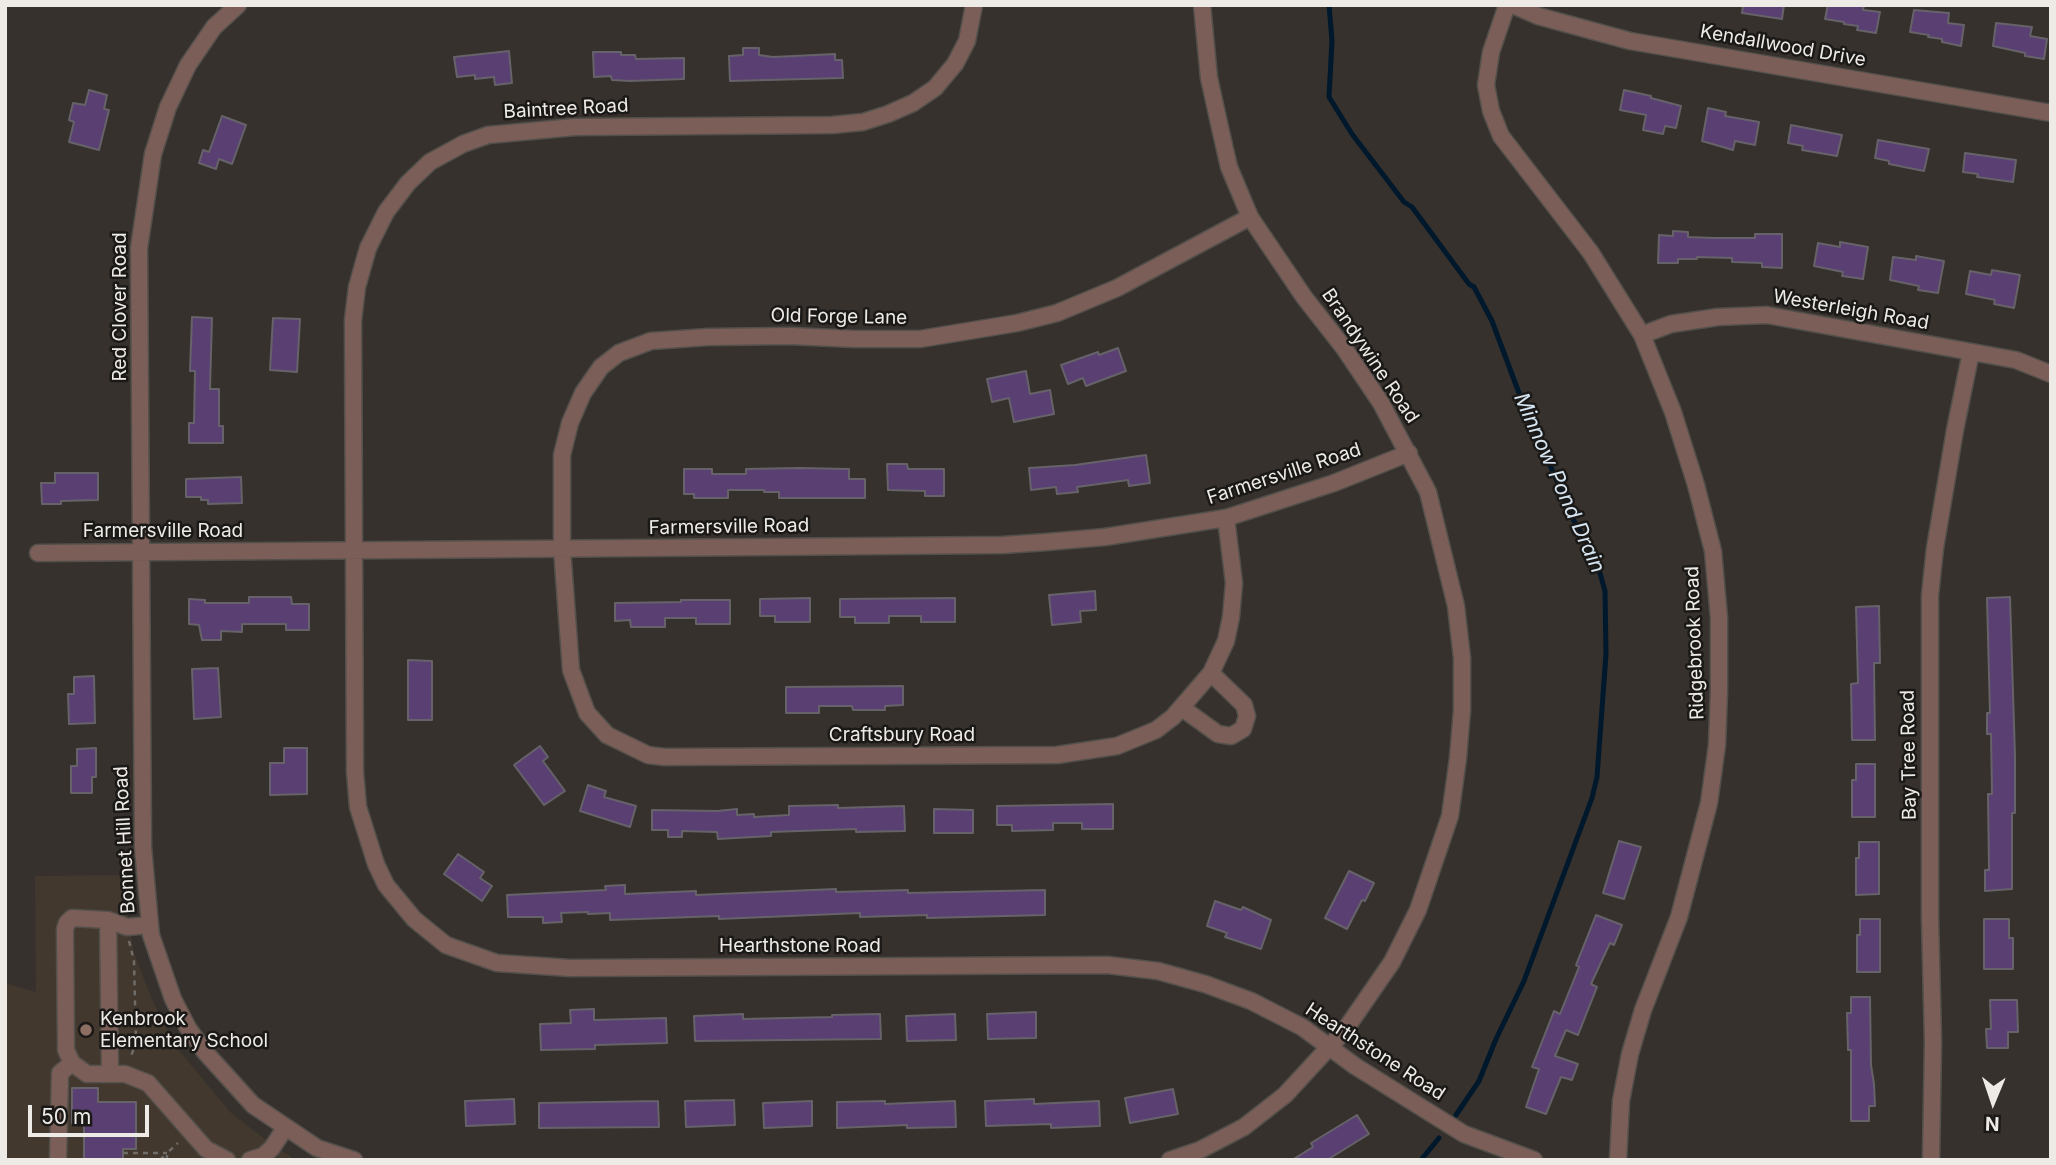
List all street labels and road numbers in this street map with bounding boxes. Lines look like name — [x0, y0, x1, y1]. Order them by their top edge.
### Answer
street label: Kendallwood Drive — [1698, 20, 1868, 72]
street label: Baintree Road — [503, 94, 629, 124]
street label: Red Clover Road — [109, 232, 131, 382]
street label: Brandywine Road — [1317, 284, 1423, 428]
street label: Westerleigh Road — [1771, 285, 1931, 335]
street label: Old Forge Lane — [771, 304, 907, 330]
street label: Farmersville Road — [1204, 438, 1364, 510]
street label: Farmersville Road — [649, 514, 809, 540]
street label: Farmersville Road — [83, 520, 243, 542]
street label: Ridgebrook Road — [1681, 566, 1709, 720]
street label: Bay Tree Road — [1896, 690, 1922, 820]
street label: Craftsbury Road — [829, 724, 975, 746]
street label: Bonnet Hill Road — [110, 765, 140, 915]
street label: Hearthstone Road — [719, 935, 881, 957]
street label: Hearthstone Road — [1301, 998, 1449, 1106]

